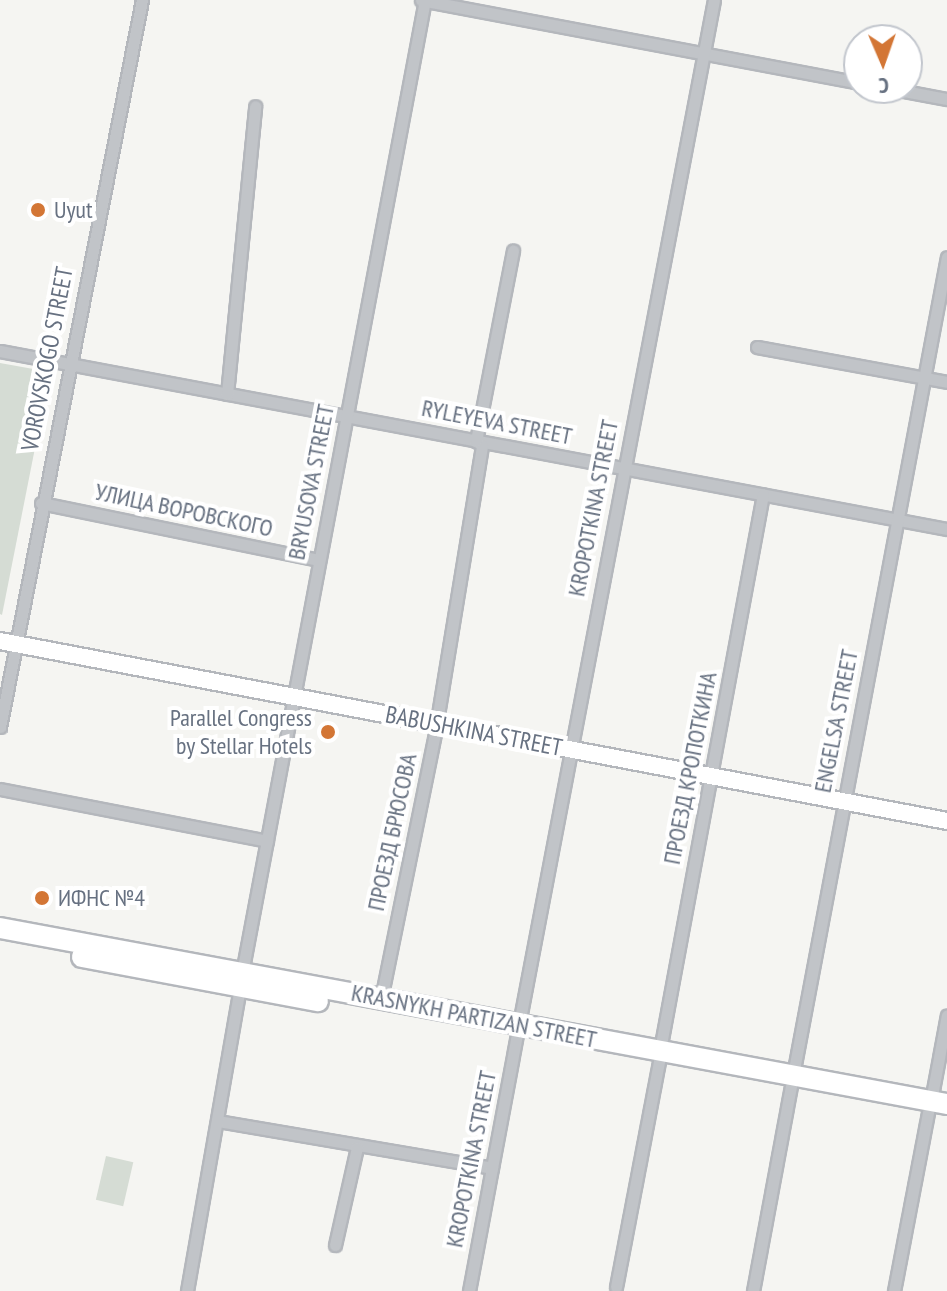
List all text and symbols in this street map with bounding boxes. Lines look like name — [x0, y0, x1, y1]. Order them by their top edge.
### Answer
north arrow — [843, 24, 923, 104]
text: С — [878, 72, 889, 100]
place label: Uyut — [54, 196, 93, 224]
marker: Uyut — [29, 201, 47, 219]
street label: VOROVSKOGO STREET — [15, 264, 79, 454]
street label: RYLEYEVA STREET — [419, 393, 575, 451]
street label: BRYUSOVA STREET — [282, 401, 340, 563]
street label: KROPOTKINA STREET — [562, 417, 624, 599]
street label: УЛИЦА ВОРОВСКОГО — [92, 477, 276, 543]
street label: ENGELSA STREET — [808, 647, 864, 795]
street label: ПРОЕЗД КРОПОТКИНА — [657, 669, 723, 867]
street label: BABUSHKINA STREET — [383, 700, 565, 762]
place label: Parallel Congress by Stellar Hotels — [170, 704, 312, 760]
marker: Parallel Congress by Stellar Hotels — [319, 723, 337, 741]
street label: ПРОЕЗД БРЮСОВА — [361, 751, 423, 913]
place label: ИФНС №4 — [58, 884, 146, 912]
marker: ИФНС №4 — [33, 889, 51, 907]
street label: KRASNYKH PARTIZAN STREET — [349, 978, 599, 1054]
street label: KROPOTKINA STREET — [440, 1068, 502, 1250]

